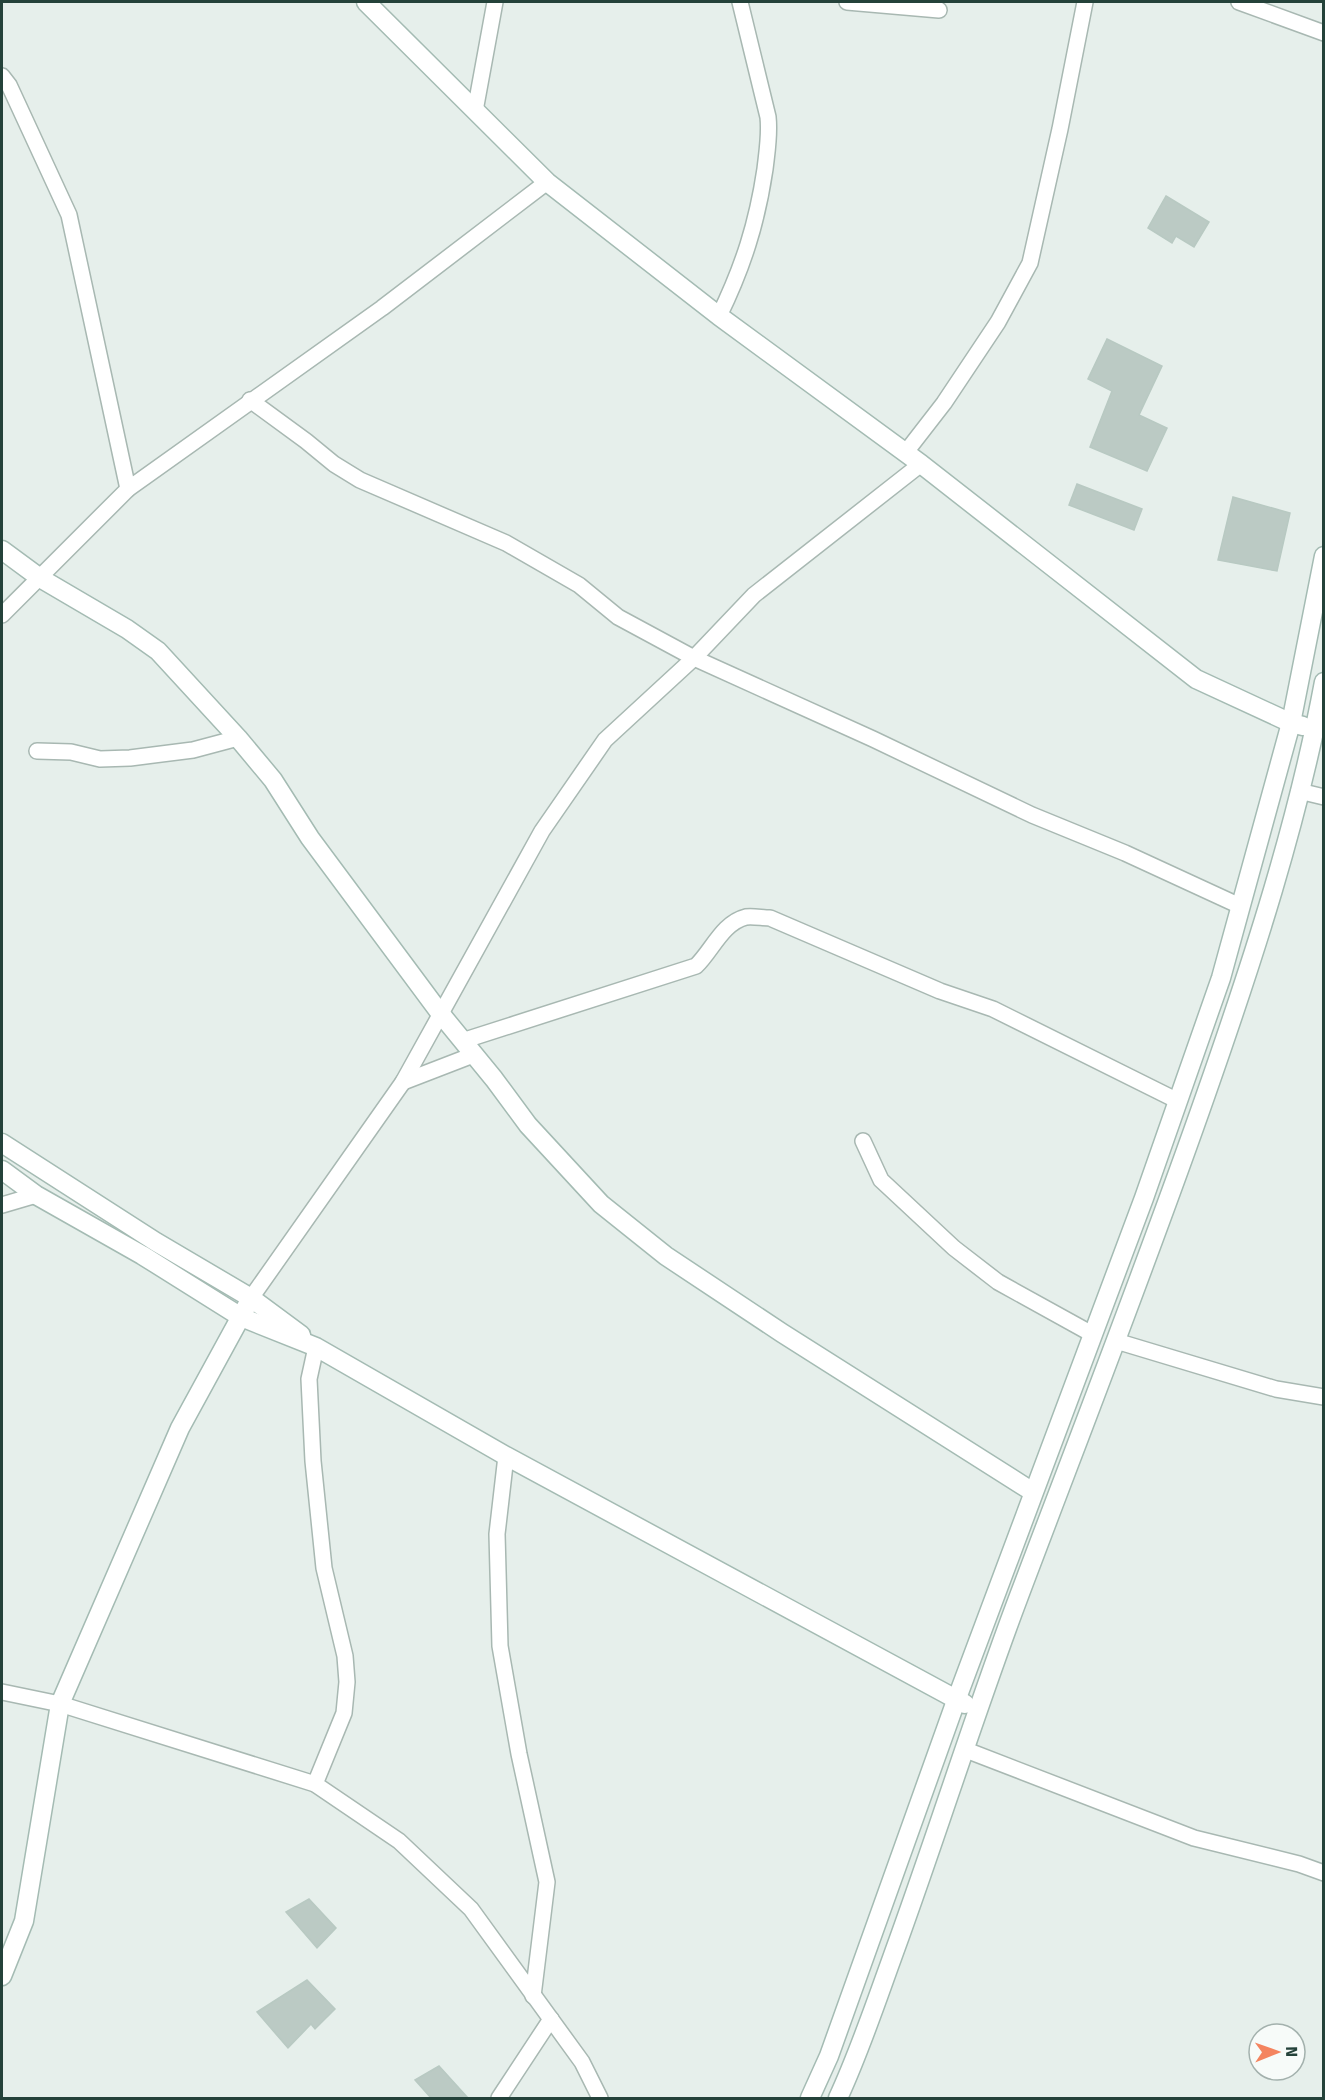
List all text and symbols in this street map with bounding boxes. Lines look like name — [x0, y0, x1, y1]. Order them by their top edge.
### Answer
north arrow — [1247, 2022, 1307, 2082]
text: N — [1282, 2046, 1301, 2057]

